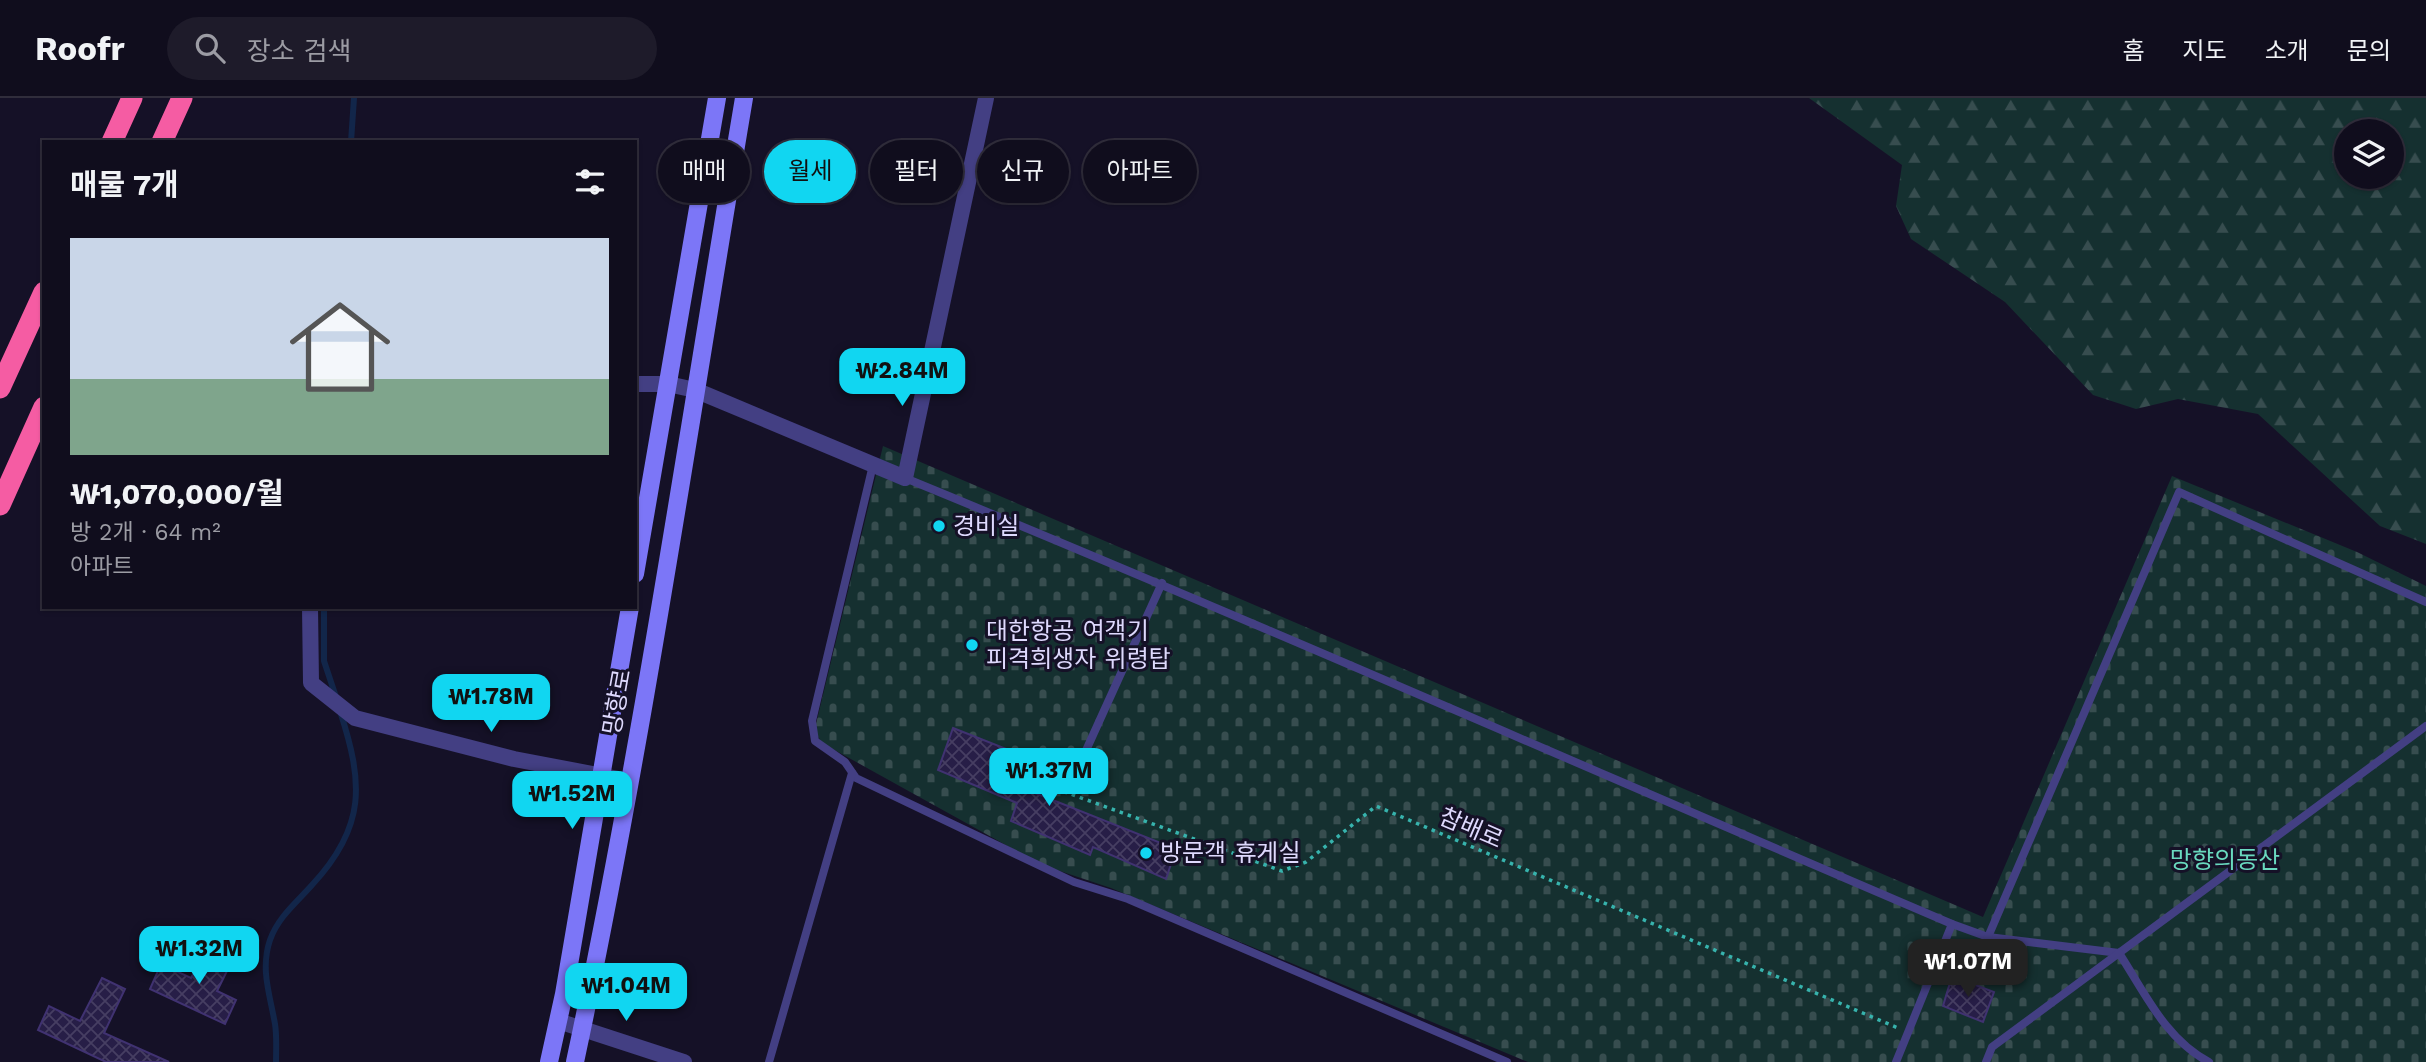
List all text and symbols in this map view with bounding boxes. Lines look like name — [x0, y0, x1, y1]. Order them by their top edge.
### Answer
search box — [167, 17, 657, 80]
text: Roofr — [35, 29, 125, 68]
icon: search — [191, 29, 229, 67]
text: 장소 검색 — [247, 36, 351, 66]
text: 홈 — [2122, 37, 2144, 65]
text: 지도 — [2182, 37, 2227, 65]
text: 소개 — [2265, 37, 2309, 65]
text: 문의 — [2347, 37, 2391, 65]
map controls — [2334, 119, 2404, 189]
button: layers — [2334, 119, 2404, 189]
chip: 매매 — [658, 140, 750, 203]
chip: 월세 — [764, 140, 856, 203]
chip: 필터 — [870, 140, 963, 203]
chip: 신규 — [977, 140, 1069, 203]
chip: 아파트 — [1083, 140, 1197, 203]
icon: filters — [571, 163, 609, 201]
text: 매물 7개 — [70, 167, 179, 202]
icon: home — [277, 284, 403, 410]
pin: ₩2.84M — [845, 348, 959, 408]
text: ₩2.84M — [855, 357, 949, 384]
text: ₩1,070,000/월 — [70, 476, 284, 511]
place label: 경비실 — [953, 512, 1019, 540]
marker: 경비실 — [931, 518, 947, 534]
text: 방 2개 · 64 m² — [70, 519, 221, 546]
text: 아파트 — [70, 553, 133, 580]
place label: 대한항공 여객기 피격희생자 위령탑 — [986, 617, 1171, 673]
marker: 대한항공 여객기 피격희생자 위령탑 — [964, 637, 980, 653]
street label: 망향로 — [597, 667, 637, 737]
pin: ₩1.78M — [434, 674, 548, 734]
text: ₩1.78M — [448, 683, 534, 710]
pin: ₩1.37M — [992, 748, 1106, 808]
text: ₩1.37M — [1005, 757, 1093, 784]
pin: ₩1.52M — [515, 772, 629, 831]
text: ₩1.52M — [528, 780, 616, 807]
street label: 참배로 — [1435, 802, 1507, 854]
place label: 방문객 휴게실 — [1160, 839, 1301, 867]
marker: 방문객 휴게실 — [1138, 845, 1154, 861]
park label: 망향의동산 — [2170, 846, 2280, 874]
pin: ₩1.32M — [142, 926, 256, 986]
text: ₩1.32M — [155, 935, 243, 962]
pin: ₩1.07M — [1911, 940, 2025, 999]
text: ₩1.07M — [1924, 948, 2012, 975]
pin: ₩1.04M — [569, 964, 683, 1023]
text: ₩1.04M — [581, 972, 671, 999]

